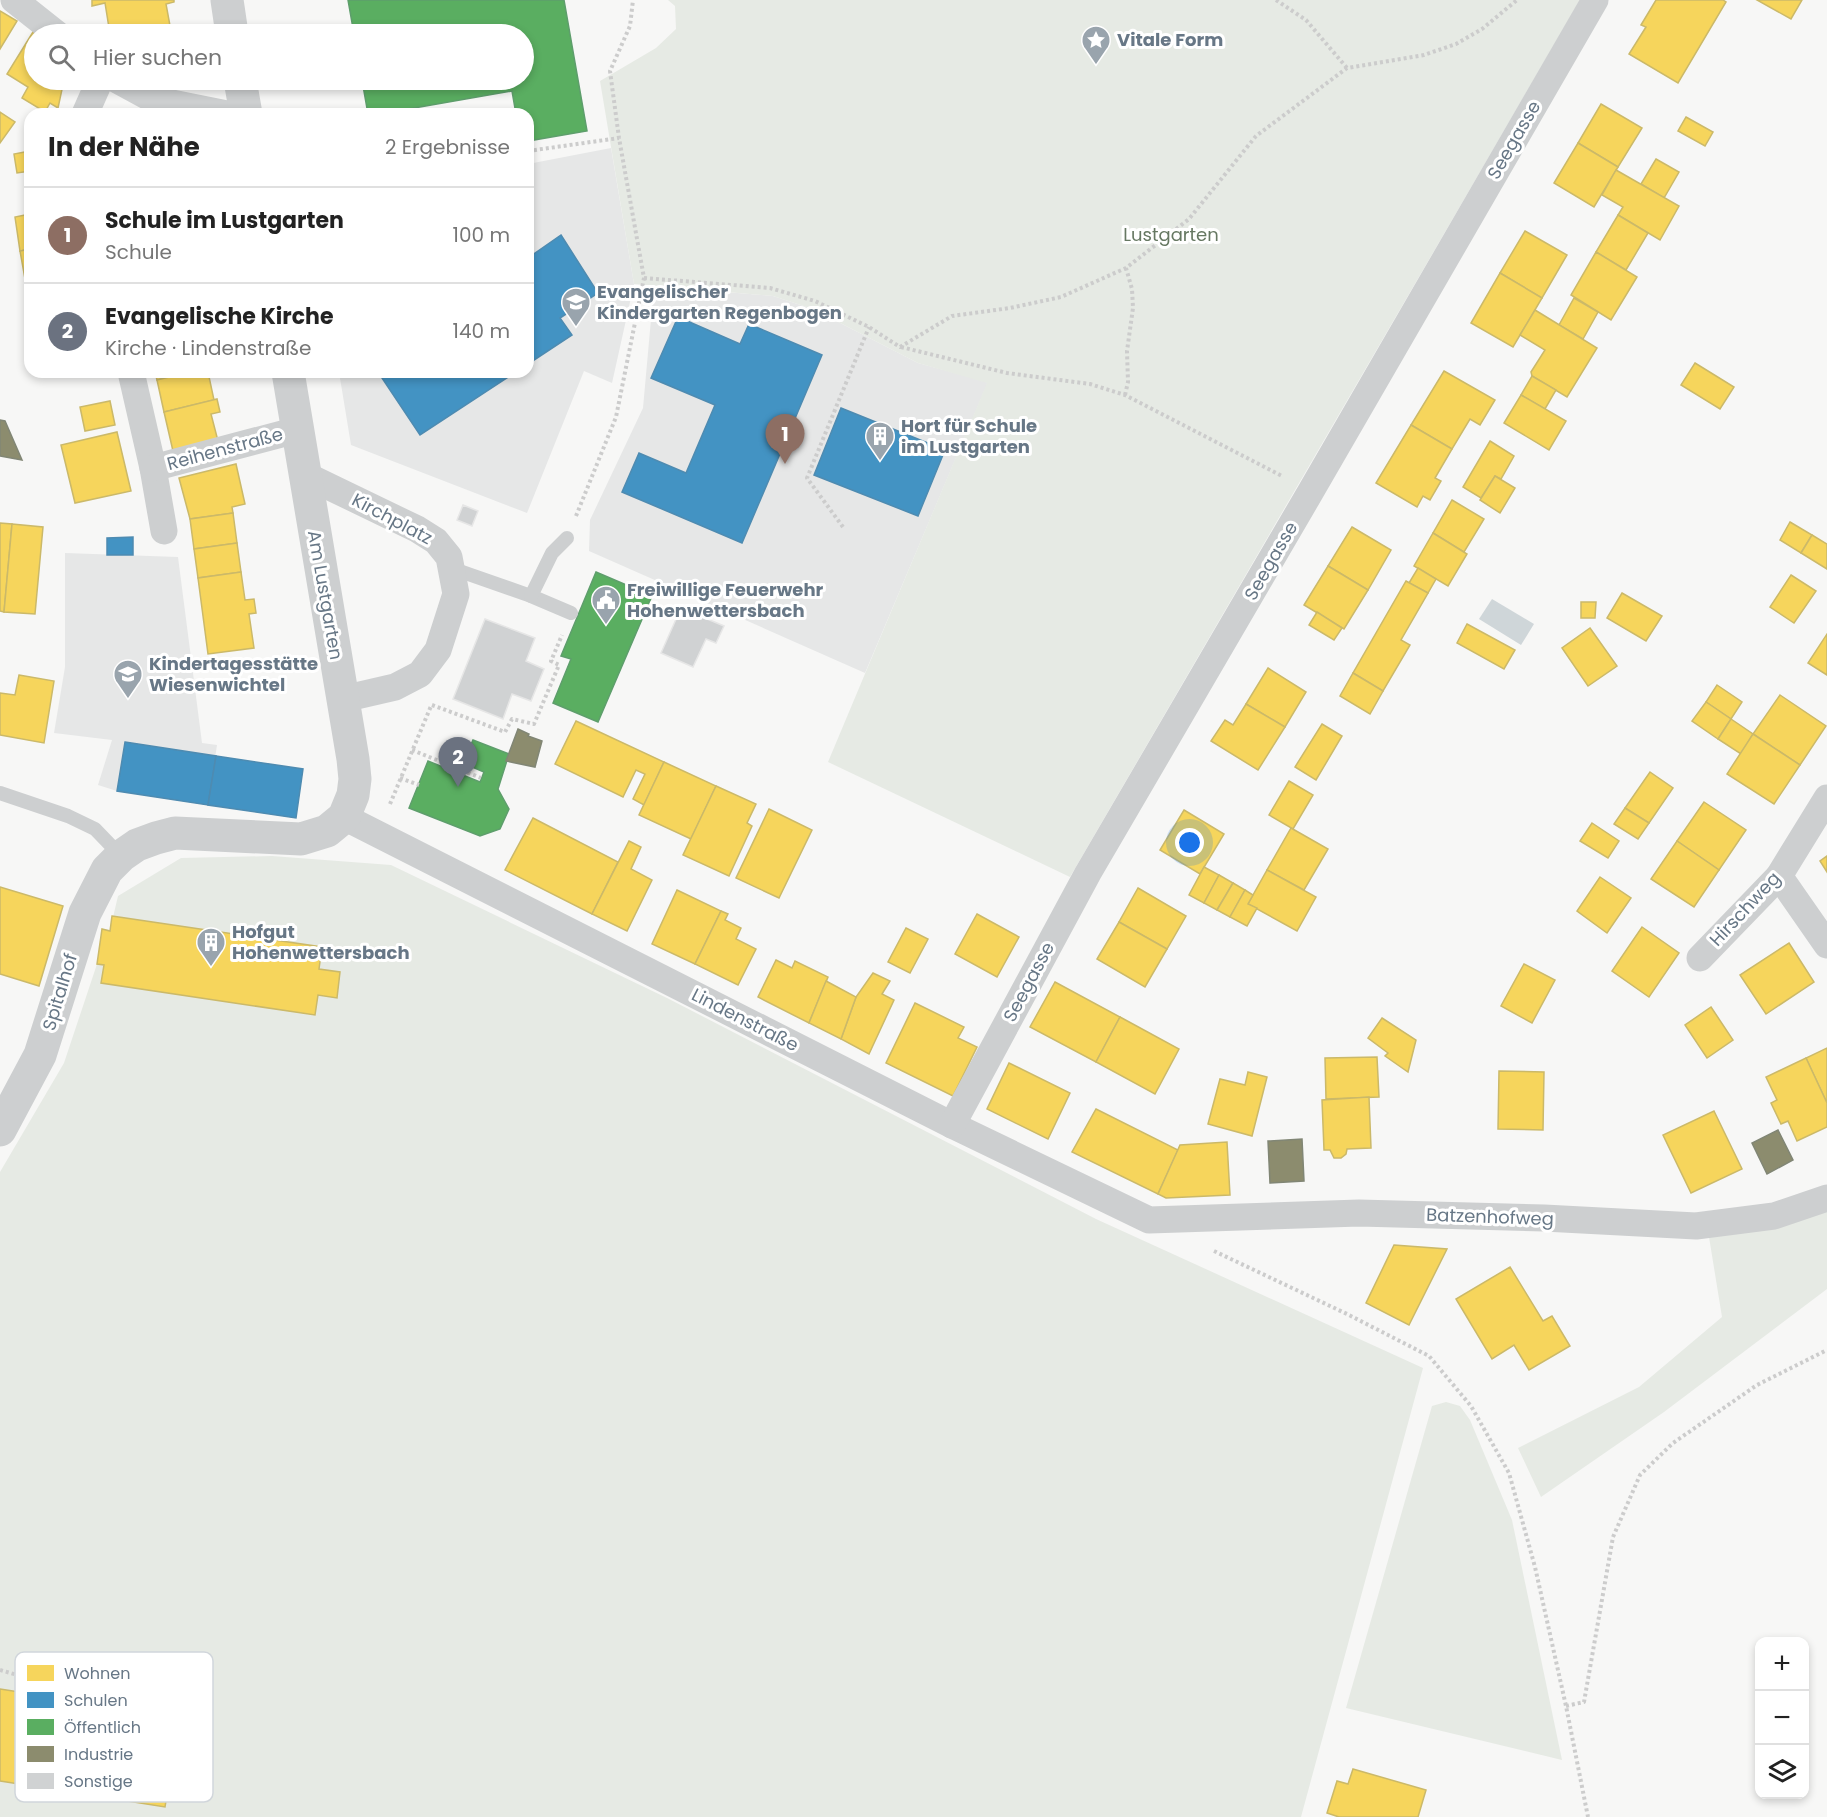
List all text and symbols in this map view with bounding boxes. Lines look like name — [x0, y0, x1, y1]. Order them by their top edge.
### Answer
search box — [24, 24, 534, 90]
place icon: Vitale Form — [1080, 24, 1112, 66]
place label: Vitale Form — [1117, 27, 1223, 52]
icon: search — [45, 41, 78, 74]
text: Hier suchen — [93, 42, 222, 73]
street label: Seegasse — [1481, 96, 1546, 184]
text: In der Nähe — [48, 129, 200, 165]
text: 2 Ergebnisse — [385, 133, 510, 161]
text: Schule im Lustgarten — [105, 205, 344, 236]
text: 1 — [64, 221, 71, 249]
text: 100 m — [453, 221, 510, 249]
park label: Lustgarten — [1123, 222, 1219, 247]
text: Schule — [105, 238, 172, 266]
place label: Evangelischer Kindergarten Regenbogen — [597, 279, 842, 325]
school or university icon: Evangelischer Kindergarten Regenbogen — [560, 286, 592, 328]
text: Evangelische Kirche — [105, 301, 333, 332]
text: 2 — [62, 317, 73, 345]
text: 140 m — [453, 317, 510, 345]
text: Kirche · Lindenstraße — [105, 334, 311, 362]
place label: Hort für Schule im Lustgarten — [901, 413, 1037, 459]
pin: 1 — [766, 414, 804, 464]
building icon: Hort für Schule im Lustgarten — [864, 420, 896, 462]
street label: Reihenstraße — [164, 421, 286, 476]
street label: Kirchplatz — [348, 487, 437, 550]
street label: Seegasse — [1238, 517, 1303, 605]
street label: Am Lustgarten — [302, 528, 349, 662]
place label: Freiwillige Feuerwehr Hohenwettersbach — [627, 577, 824, 623]
public building icon: Freiwillige Feuerwehr Hohenwettersbach — [590, 584, 622, 626]
place label: Kindertagesstätte Wiesenwichtel — [149, 651, 318, 697]
school or university icon: Kindertagesstätte Wiesenwichtel — [112, 658, 144, 700]
pin: 2 — [438, 738, 478, 787]
your location — [1175, 828, 1204, 857]
street label: Hirschweg — [1704, 866, 1786, 951]
place label: Hofgut Hohenwettersbach — [232, 919, 410, 965]
building icon: Hofgut Hohenwettersbach — [195, 926, 227, 968]
street label: Seegasse — [997, 937, 1060, 1026]
street label: Spitalhof — [36, 950, 83, 1033]
street label: Lindenstraße — [688, 982, 803, 1057]
street label: Batzenhofweg — [1426, 1202, 1554, 1231]
map controls — [1755, 1637, 1809, 1799]
button: + — [1755, 1637, 1809, 1691]
legend — [15, 1652, 213, 1802]
text: Wohnen — [64, 1662, 131, 1685]
text: Schulen — [64, 1689, 128, 1712]
button: − — [1755, 1691, 1809, 1745]
text: Öffentlich — [64, 1716, 141, 1739]
text: Industrie — [64, 1743, 133, 1766]
button: layers — [1755, 1745, 1809, 1799]
text: Sonstige — [64, 1770, 133, 1793]

